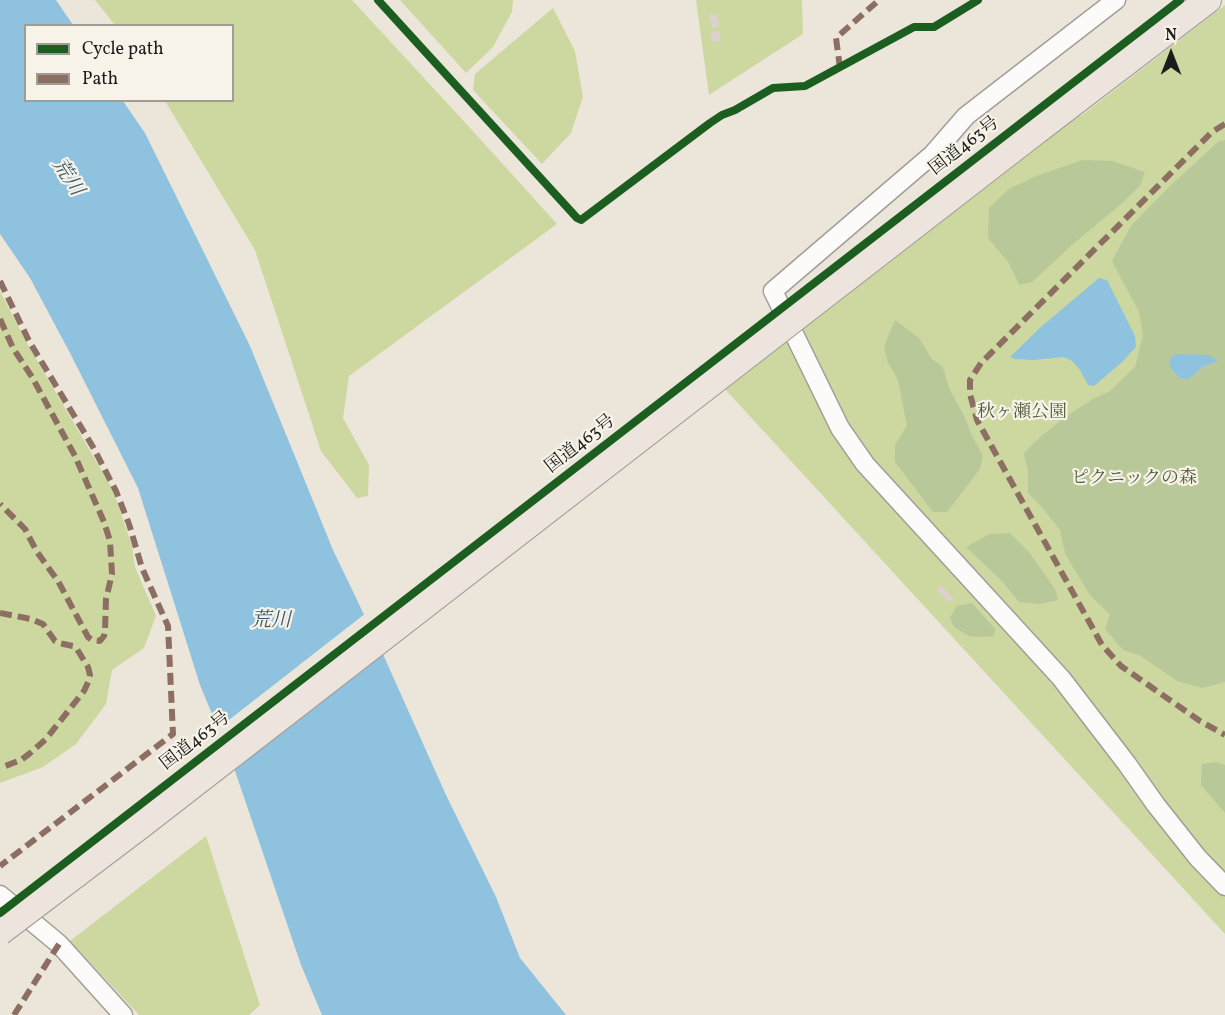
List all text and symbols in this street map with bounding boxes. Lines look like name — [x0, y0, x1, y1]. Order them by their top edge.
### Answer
legend — [24, 24, 234, 102]
north arrow — [1141, 24, 1201, 84]
text: N — [1165, 25, 1177, 47]
text: Cycle path — [82, 37, 164, 62]
text: Path — [82, 67, 118, 92]
street label: 国道463号 — [926, 113, 1004, 181]
water label: 荒川 — [45, 155, 87, 201]
park label: 秋ヶ瀬公園 — [977, 403, 1067, 425]
street label: 国道463号 — [542, 411, 620, 479]
park label: ピクニックの森 — [1071, 469, 1197, 491]
water label: 荒川 — [251, 610, 291, 634]
street label: 国道463号 — [157, 708, 235, 776]

